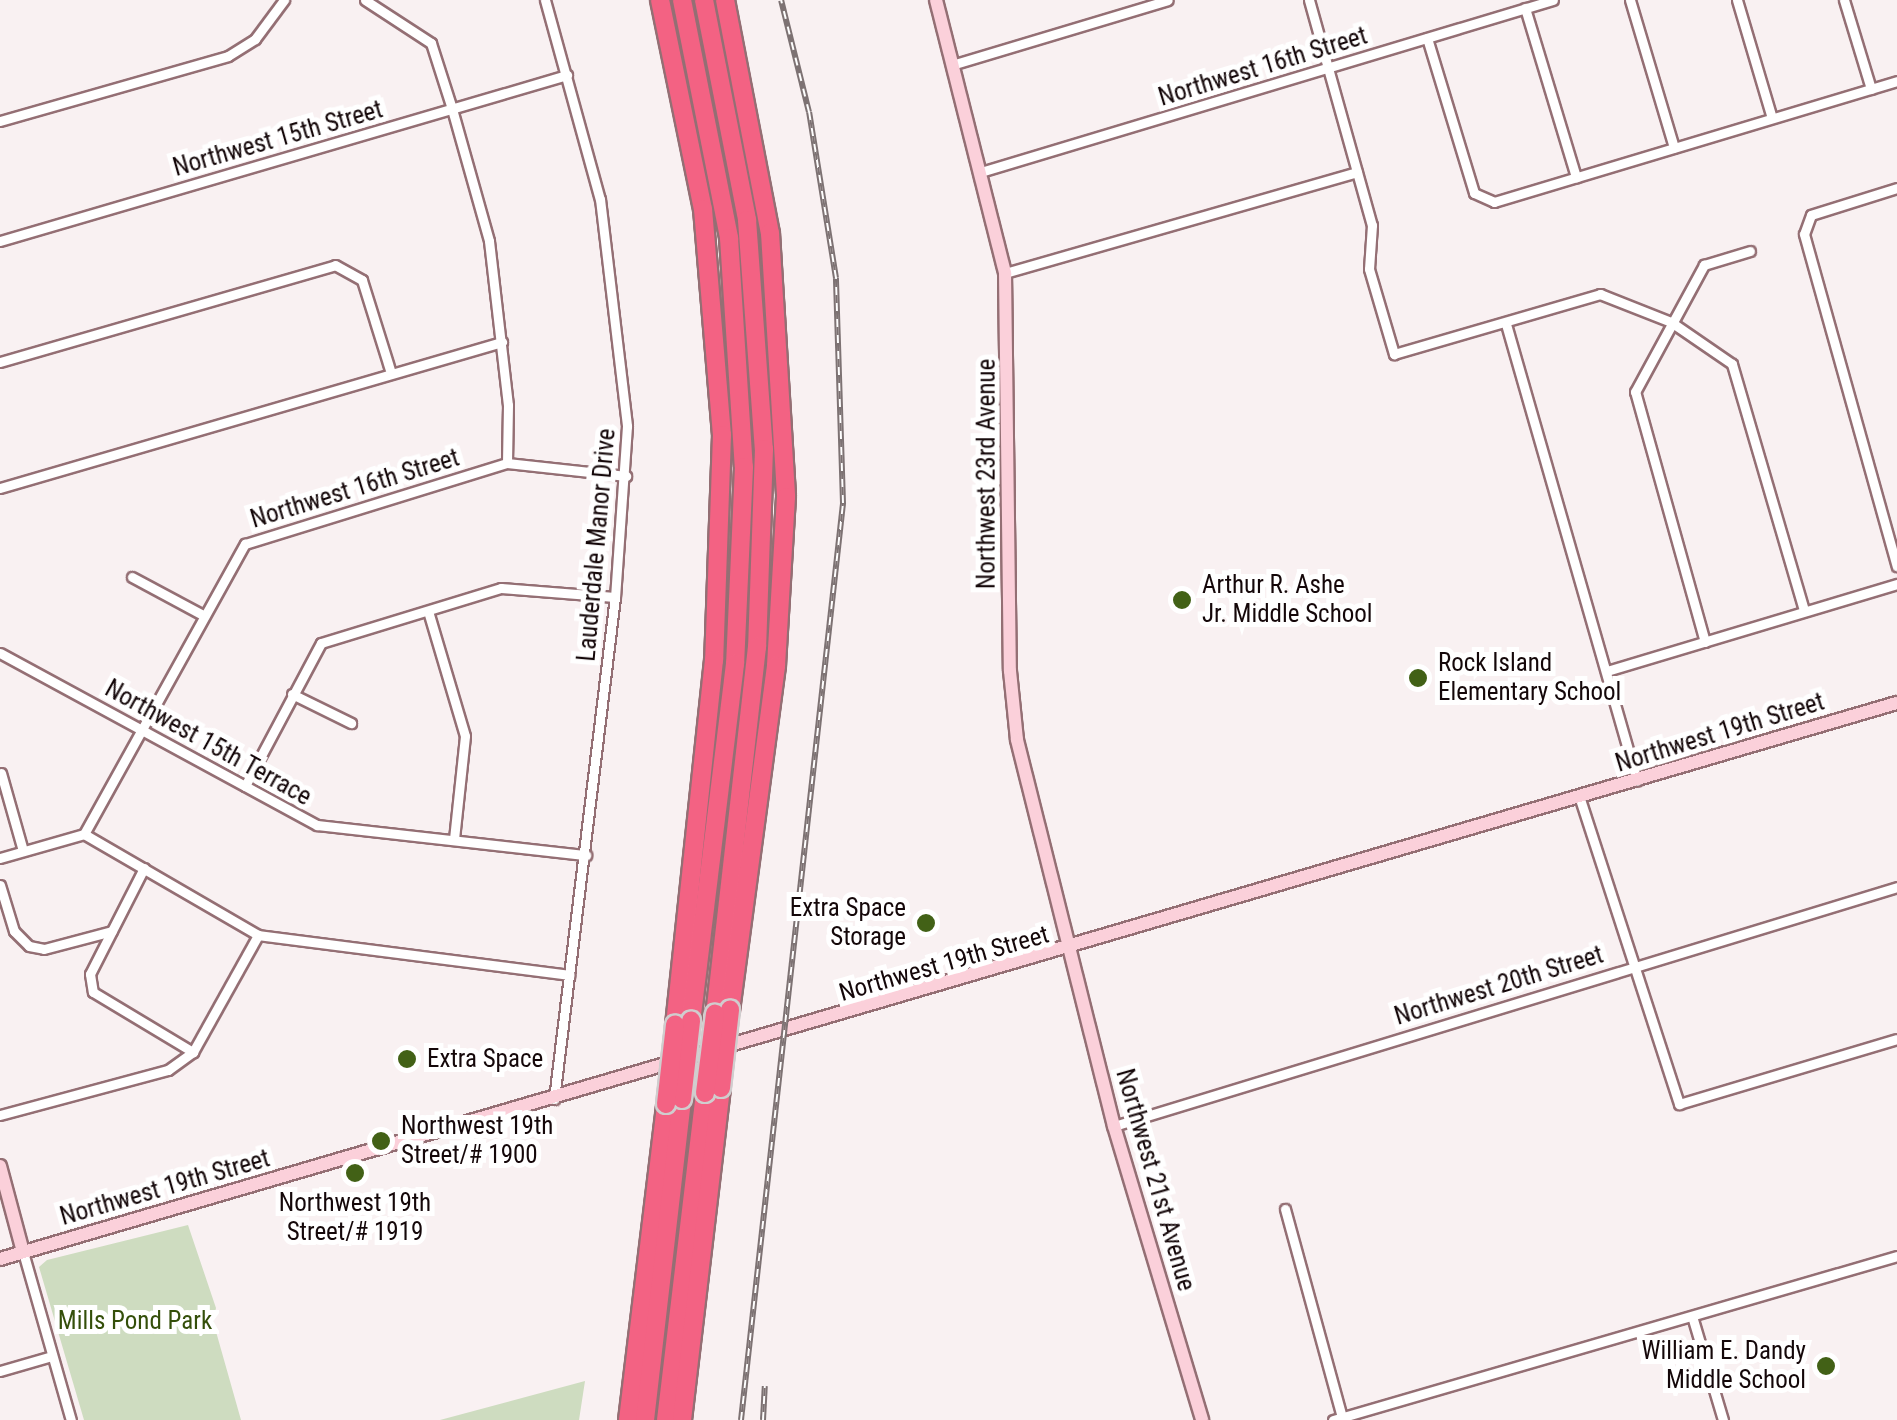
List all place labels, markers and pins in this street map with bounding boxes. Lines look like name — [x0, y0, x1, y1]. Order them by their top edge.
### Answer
place label: Arthur R. Ashe Jr. Middle School — [1202, 571, 1373, 630]
marker: Arthur R. Ashe Jr. Middle School — [1171, 589, 1193, 611]
place label: Rock Island Elementary School — [1438, 649, 1621, 708]
marker: Rock Island Elementary School — [1407, 667, 1429, 689]
place label: Extra Space Storage — [790, 894, 906, 953]
marker: Extra Space Storage — [915, 912, 937, 934]
place label: Extra Space — [427, 1044, 543, 1074]
marker: Extra Space — [396, 1048, 418, 1070]
place label: Northwest 19th Street/# 1900 — [401, 1112, 553, 1171]
marker: Northwest 19th Street/# 1900 — [370, 1130, 392, 1152]
marker: Northwest 19th Street/# 1919 — [344, 1162, 366, 1184]
place label: Northwest 19th Street/# 1919 — [279, 1189, 431, 1248]
place label: William E. Dandy Middle School — [1642, 1337, 1806, 1396]
marker: William E. Dandy Middle School — [1815, 1355, 1837, 1377]

